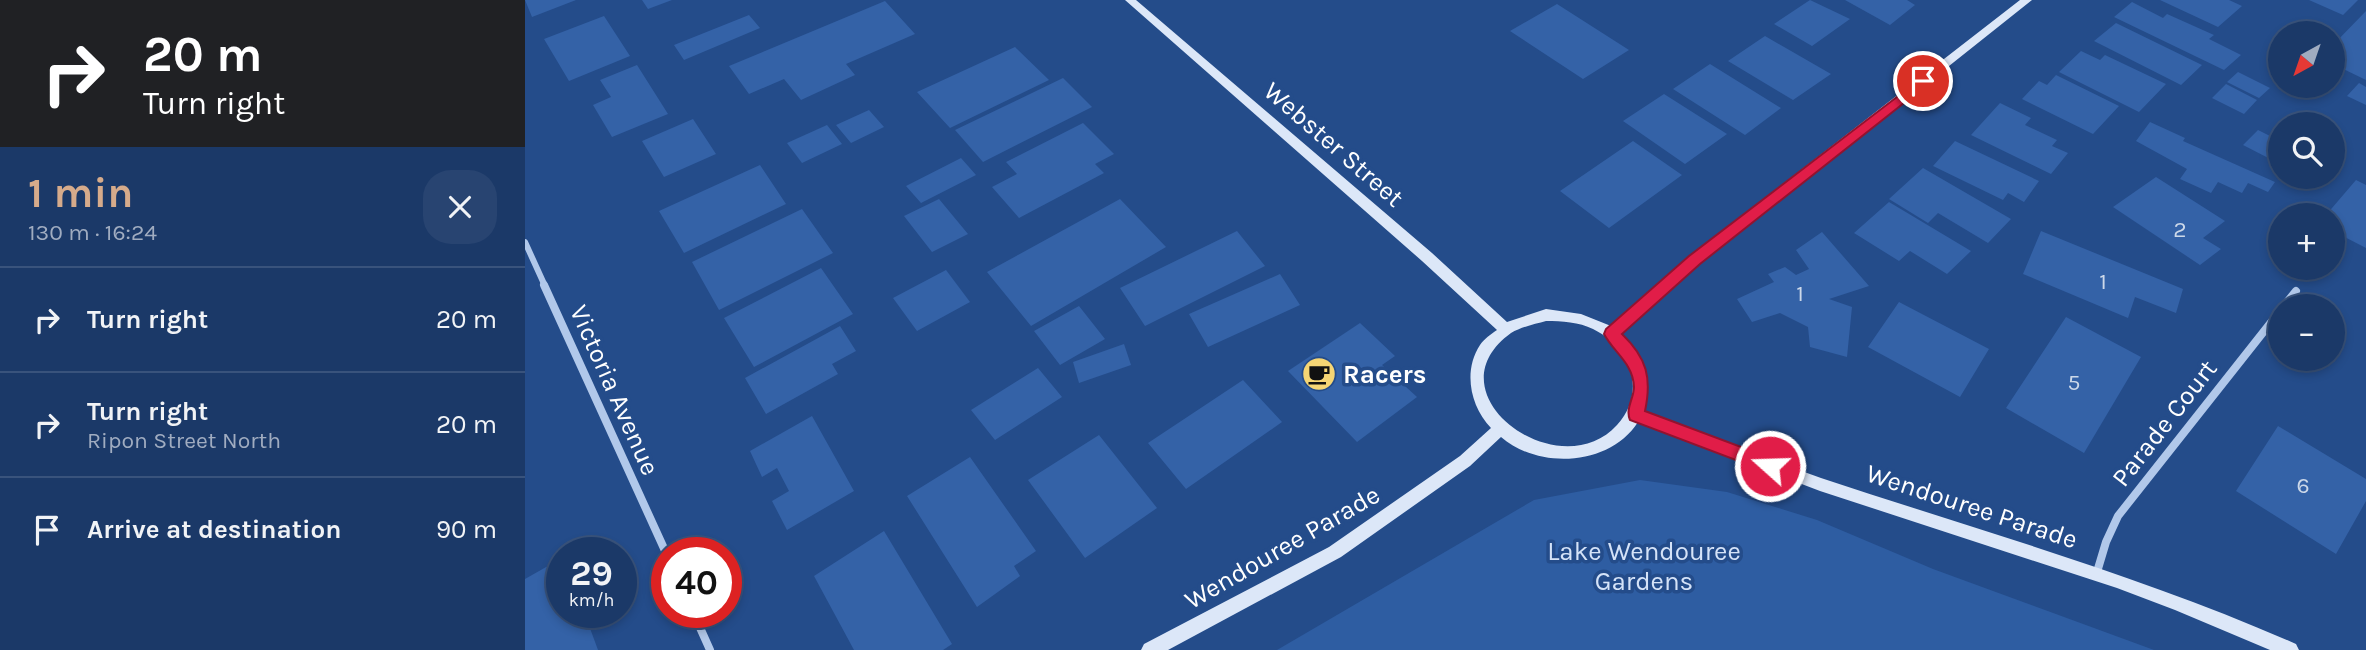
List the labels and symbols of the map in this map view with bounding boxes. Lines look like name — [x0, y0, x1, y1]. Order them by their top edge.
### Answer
north arrow — [2268, 21, 2345, 98]
pin — [1893, 51, 1953, 111]
street label: Webster Street — [1258, 75, 1410, 214]
house number: 2 — [2173, 216, 2187, 243]
house number: 1 — [2099, 268, 2107, 295]
house number: 1 — [1796, 280, 1804, 307]
street label: Victoria Avenue — [563, 300, 666, 480]
street label: Parade Court — [2105, 354, 2224, 493]
cafe icon: Racers — [1300, 355, 1338, 393]
place label: Racers — [1343, 359, 1426, 390]
house number: 5 — [2068, 369, 2080, 396]
position arrow — [1733, 429, 1807, 503]
street label: Wendouree Parade — [1862, 458, 2081, 555]
house number: 6 — [2296, 472, 2310, 499]
street label: Wendouree Parade — [1179, 479, 1385, 616]
park label: Lake Wendouree Gardens — [1547, 536, 1741, 597]
speed limit sign: 40 — [651, 537, 742, 628]

